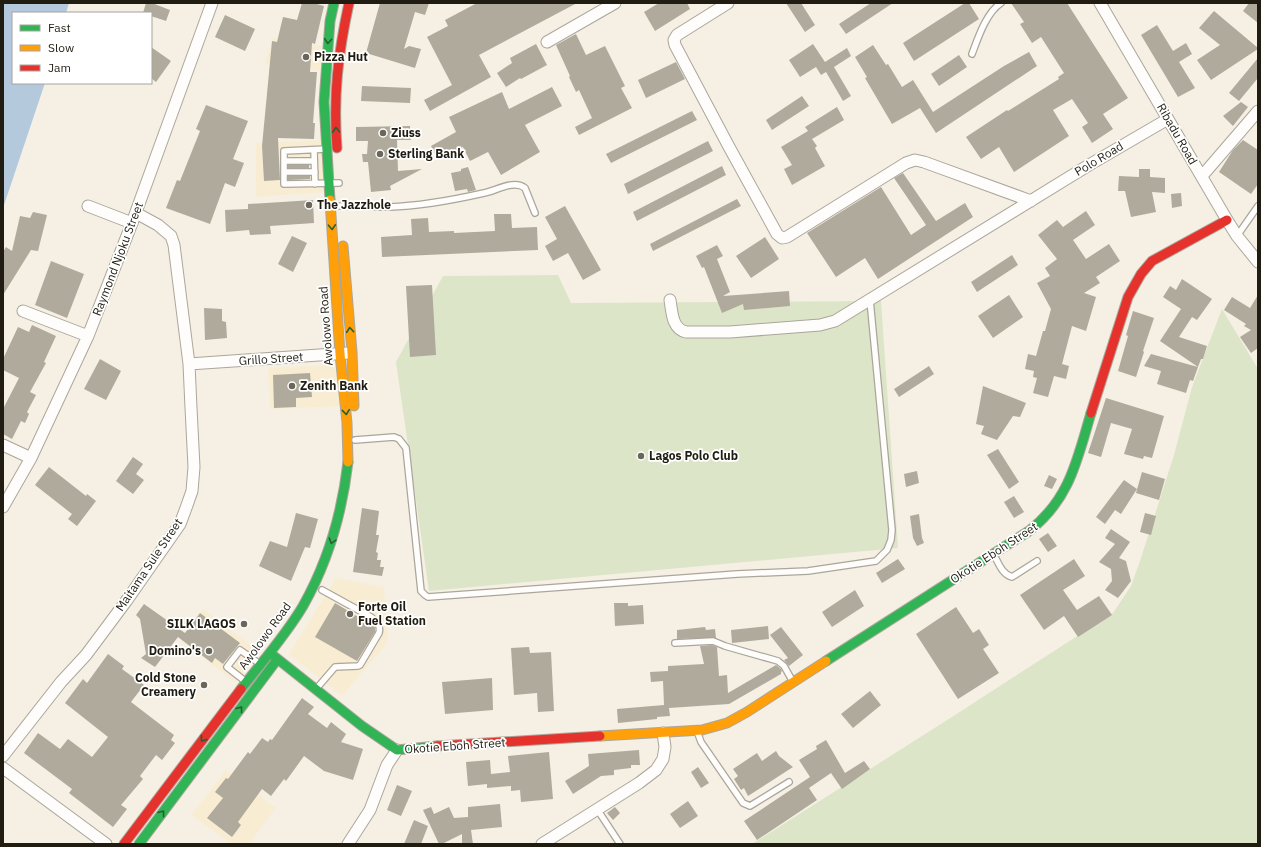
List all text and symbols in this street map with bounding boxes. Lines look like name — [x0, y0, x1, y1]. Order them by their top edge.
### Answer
legend — [12, 12, 152, 84]
text: Fast — [48, 20, 71, 35]
one-way arrow — [324, 38, 333, 44]
text: Slow — [48, 40, 74, 55]
place label: Pizza Hut — [314, 49, 368, 64]
marker: Pizza Hut — [301, 52, 311, 62]
text: Jam — [48, 60, 71, 75]
street label: Ribadu Road — [1154, 100, 1201, 167]
place label: Ziuss — [391, 125, 421, 140]
one-way arrow — [332, 127, 340, 133]
marker: Ziuss — [378, 128, 388, 138]
street label: Polo Road — [1072, 138, 1126, 179]
place label: Sterling Bank — [388, 146, 464, 161]
marker: Sterling Bank — [375, 149, 385, 159]
place label: The Jazzhole — [317, 197, 391, 212]
street label: Raymond Njoku Street — [89, 200, 146, 318]
marker: The Jazzhole — [304, 200, 314, 210]
one-way arrow — [328, 224, 337, 230]
street label: Awolowo Road — [315, 286, 336, 366]
one-way arrow — [346, 327, 355, 333]
street label: Grillo Street — [238, 349, 304, 368]
place label: Zenith Bank — [300, 378, 368, 393]
marker: Zenith Bank — [287, 381, 297, 391]
one-way arrow — [341, 409, 350, 415]
place label: Lagos Polo Club — [649, 448, 738, 463]
marker: Lagos Polo Club — [636, 451, 646, 461]
street label: Maitama Sule Street — [112, 515, 185, 614]
street label: Okotie Eboh Street — [947, 519, 1040, 586]
one-way arrow — [328, 537, 337, 544]
street label: Awolowo Road — [235, 599, 294, 672]
place label: Forte Oil Fuel Station — [358, 599, 426, 628]
marker: Forte Oil Fuel Station — [345, 609, 355, 619]
place label: SILK LAGOS — [167, 616, 236, 631]
marker: SILK LAGOS — [239, 619, 249, 629]
place label: Domino's — [149, 643, 201, 658]
marker: Domino's — [204, 646, 214, 656]
place label: Cold Stone Creamery — [135, 670, 197, 699]
marker: Cold Stone Creamery — [199, 680, 209, 690]
one-way arrow — [235, 706, 242, 713]
street label: Okotie Eboh Street — [404, 734, 506, 757]
one-way arrow — [200, 735, 208, 742]
one-way arrow — [157, 810, 164, 817]

